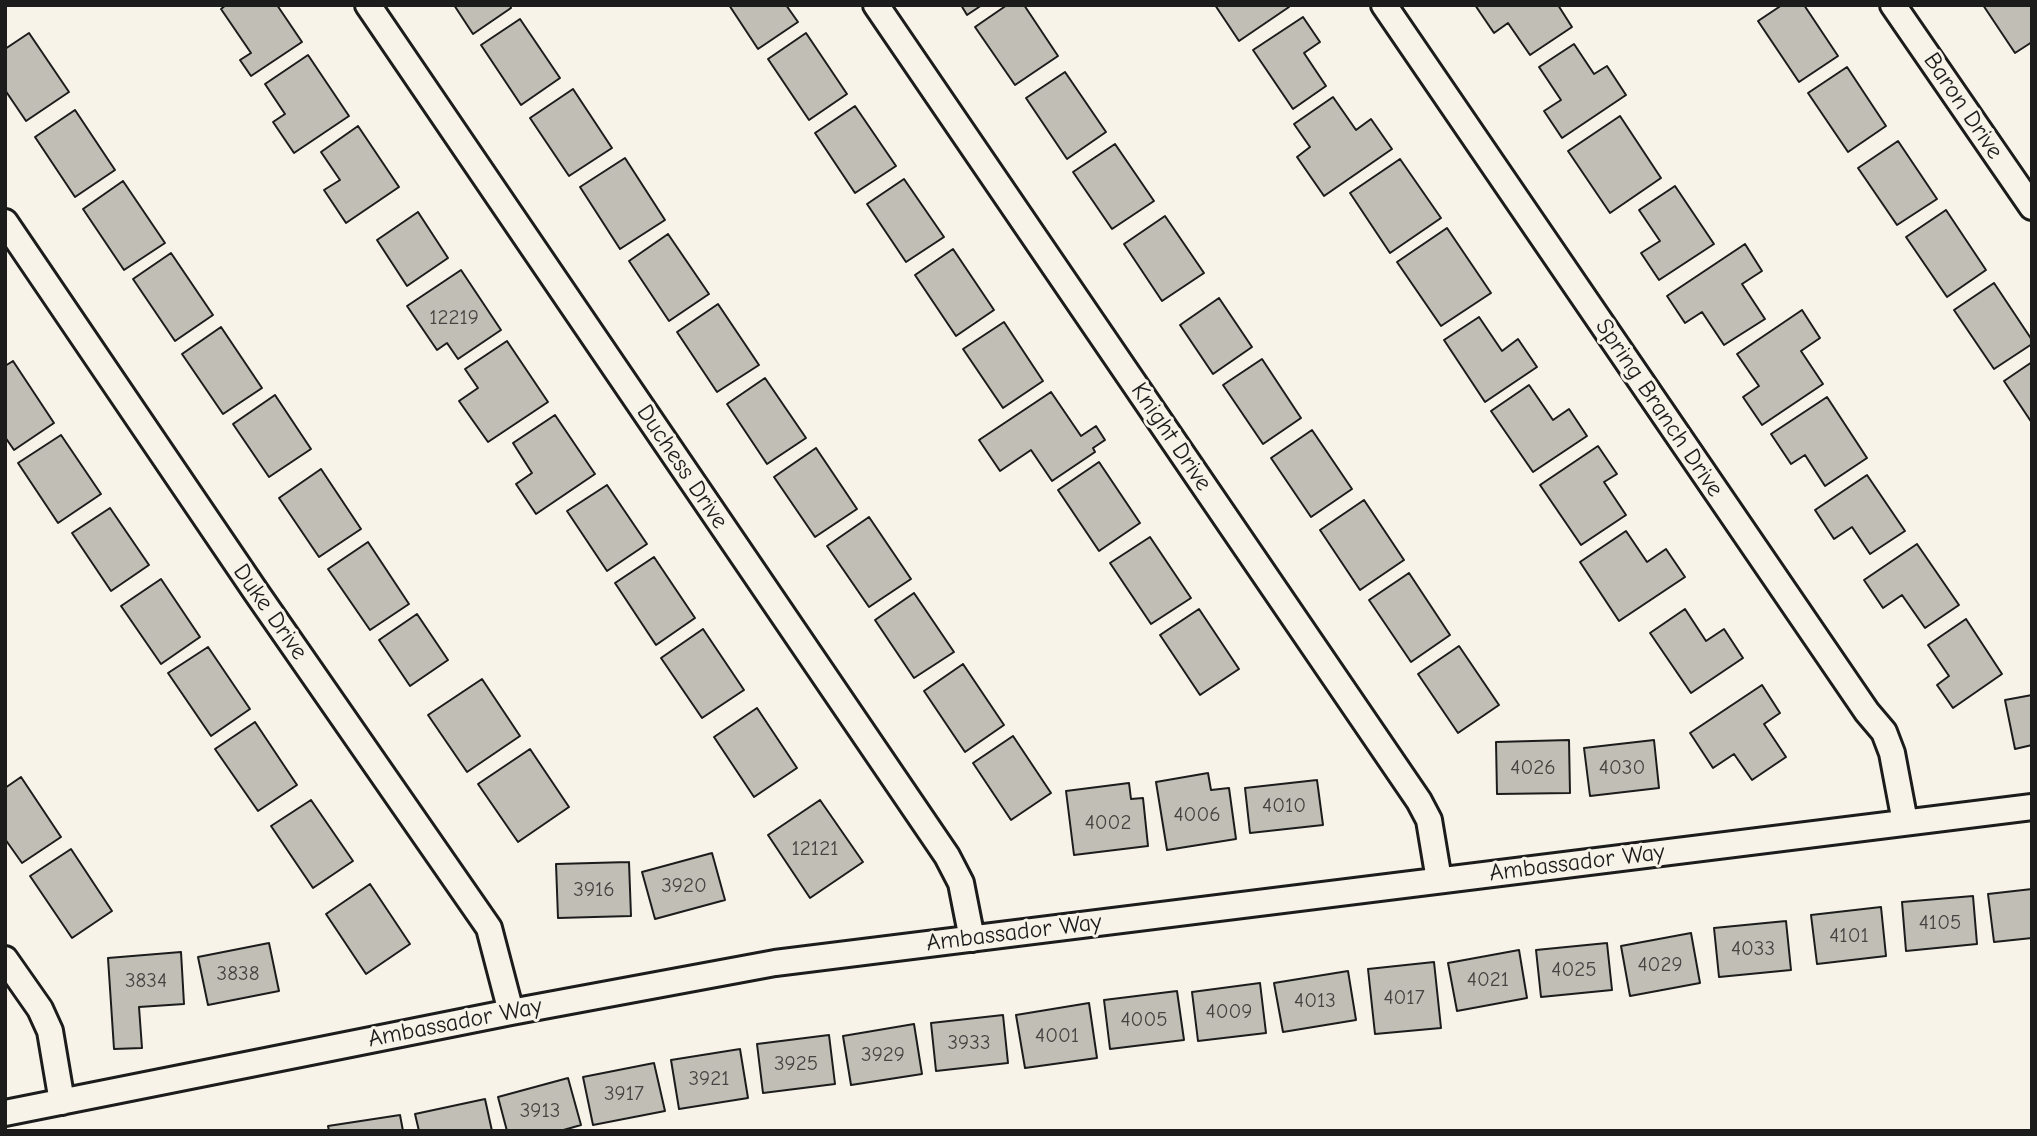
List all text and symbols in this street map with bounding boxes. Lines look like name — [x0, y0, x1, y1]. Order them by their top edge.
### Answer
street label: Baron Drive — [1917, 47, 2009, 165]
house number: 12219 — [429, 305, 479, 331]
street label: Spring Branch Drive — [1589, 313, 1729, 503]
street label: Knight Drive — [1124, 377, 1218, 497]
street label: Duchess Drive — [630, 399, 734, 535]
street label: Duke Drive — [227, 559, 313, 665]
house number: 4026 — [1510, 755, 1556, 781]
house number: 4030 — [1599, 755, 1645, 781]
house number: 4010 — [1262, 793, 1306, 819]
house number: 4006 — [1173, 802, 1221, 828]
house number: 4002 — [1085, 810, 1131, 836]
house number: 12121 — [792, 836, 838, 862]
street label: Ambassador Way — [1488, 838, 1666, 888]
house number: 3920 — [661, 873, 707, 899]
house number: 3916 — [573, 877, 615, 903]
street label: Ambassador Way — [925, 908, 1103, 958]
house number: 4105 — [1919, 910, 1961, 936]
house number: 4101 — [1829, 923, 1869, 949]
house number: 4033 — [1731, 936, 1775, 962]
house number: 4029 — [1637, 952, 1683, 978]
house number: 4025 — [1551, 957, 1597, 983]
house number: 3838 — [217, 961, 259, 987]
house number: 4021 — [1467, 967, 1509, 993]
house number: 3834 — [125, 968, 167, 994]
house number: 4017 — [1383, 985, 1425, 1011]
house number: 4013 — [1294, 988, 1336, 1014]
street label: Ambassador Way — [366, 992, 544, 1054]
house number: 4009 — [1206, 999, 1252, 1025]
house number: 4005 — [1120, 1007, 1168, 1033]
house number: 4001 — [1035, 1023, 1079, 1049]
house number: 3933 — [947, 1030, 991, 1056]
house number: 3929 — [861, 1042, 905, 1068]
house number: 3925 — [774, 1051, 818, 1077]
house number: 3921 — [688, 1066, 730, 1092]
house number: 3917 — [604, 1081, 644, 1107]
house number: 3913 — [520, 1098, 560, 1124]

